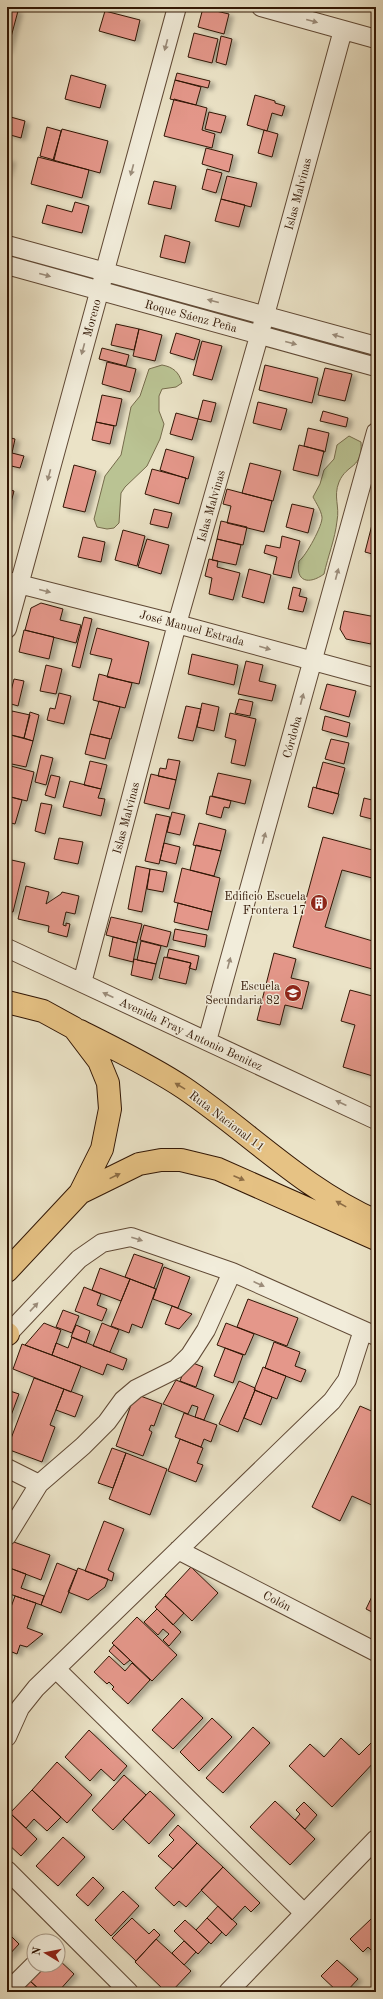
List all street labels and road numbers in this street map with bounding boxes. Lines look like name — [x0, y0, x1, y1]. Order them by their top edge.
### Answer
street label: Islas Malvinas — [284, 157, 314, 232]
street label: Moreno — [82, 298, 104, 339]
street label: Roque Sáenz Peña — [143, 299, 238, 335]
street label: Islas Malvinas — [196, 469, 228, 544]
street label: José Manuel Estrada — [138, 609, 246, 649]
street label: Córdoba — [282, 715, 304, 760]
street label: Islas Malvinas — [112, 781, 142, 856]
street label: Avenida Fray Antonio Benitez — [117, 996, 264, 1073]
street label: Ruta Nacional 11 — [186, 1090, 266, 1154]
street label: Colón — [261, 1590, 293, 1614]

